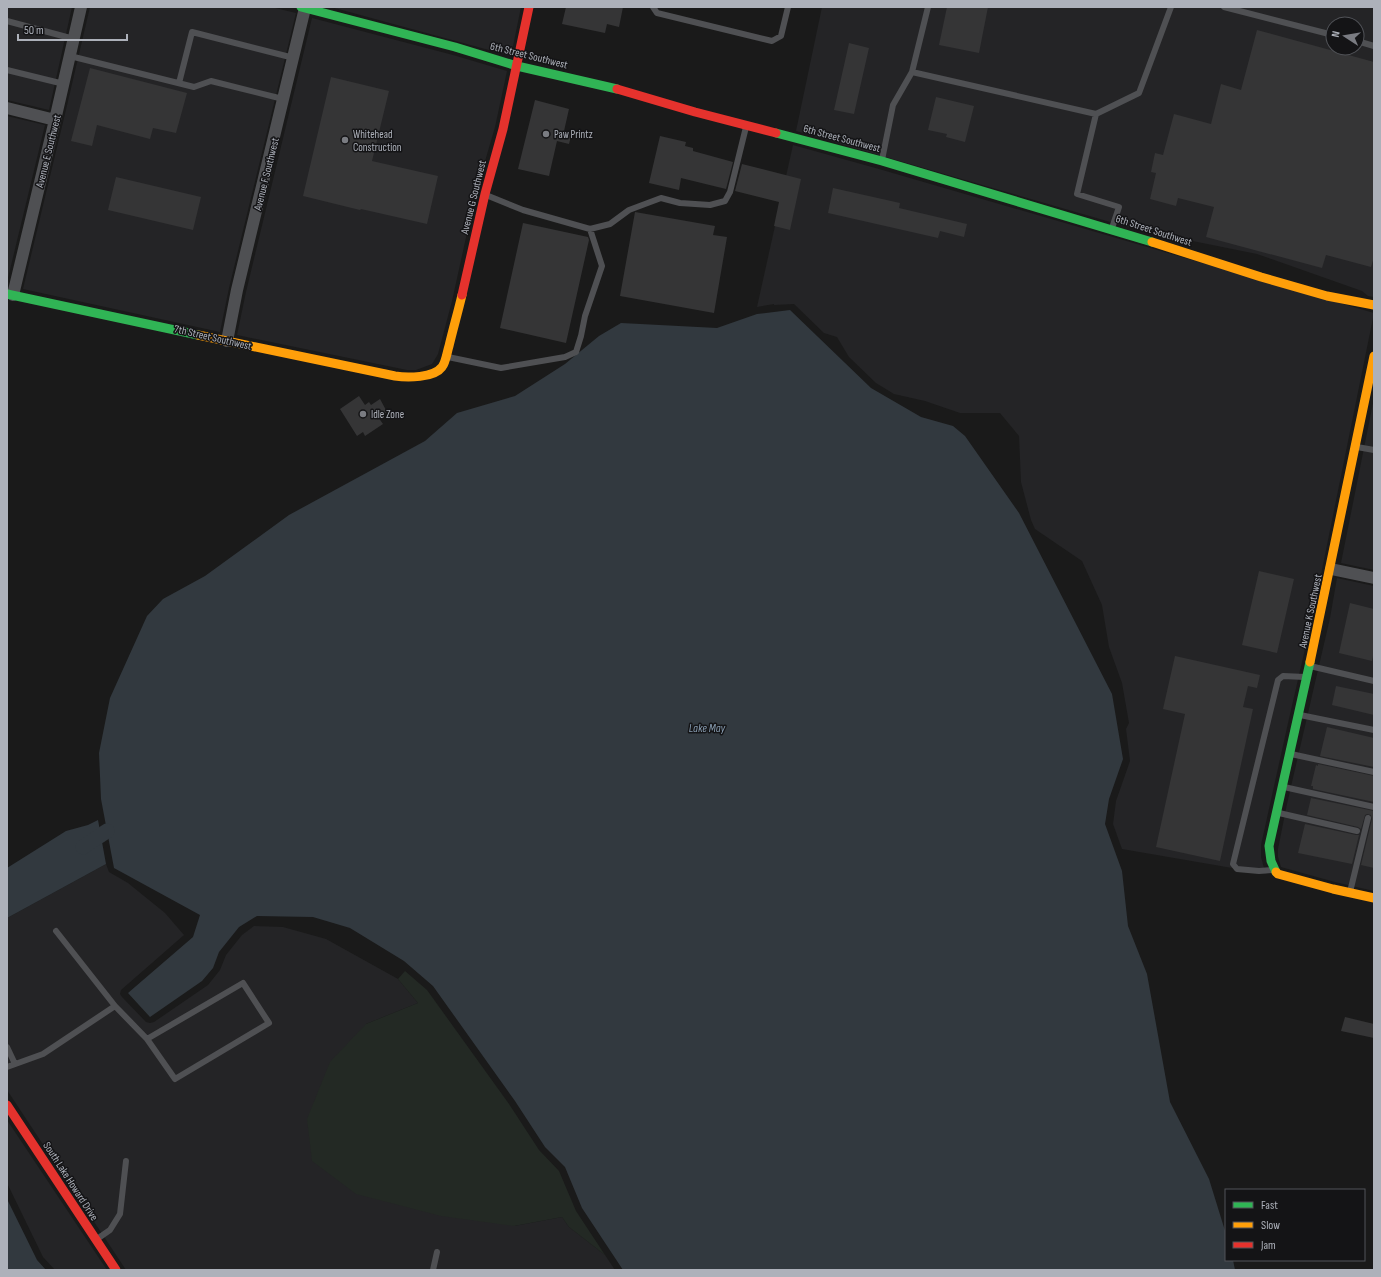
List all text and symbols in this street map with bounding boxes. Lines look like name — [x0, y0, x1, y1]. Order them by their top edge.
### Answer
scale bar — [18, 16, 127, 42]
north arrow — [1325, 16, 1365, 56]
text: 50 m — [24, 23, 44, 38]
text: N — [1329, 30, 1343, 38]
street label: 6th Street Southwest — [489, 40, 570, 72]
street label: Avenue E Southwest — [33, 113, 64, 190]
street label: 6th Street Southwest — [802, 122, 883, 155]
place label: Whitehead Construction — [353, 128, 402, 154]
place label: Paw Printz — [554, 128, 593, 141]
marker: Paw Printz — [541, 129, 551, 139]
marker: Whitehead Construction — [340, 135, 350, 145]
street label: Avenue F Southwest — [251, 136, 282, 213]
street label: Avenue G Southwest — [458, 158, 489, 236]
street label: 6th Street Southwest — [1114, 212, 1194, 249]
street label: 7th Street Southwest — [173, 322, 253, 353]
place label: Idle Zone — [371, 408, 404, 421]
marker: Idle Zone — [358, 409, 368, 419]
street label: Avenue K Southwest — [1296, 572, 1325, 650]
water label: Lake May — [689, 721, 726, 736]
street label: South Lake Howard Drive — [40, 1140, 101, 1223]
legend — [1225, 1189, 1365, 1261]
text: Fast — [1261, 1198, 1278, 1213]
text: Slow — [1261, 1218, 1280, 1233]
text: Jam — [1260, 1238, 1276, 1253]

